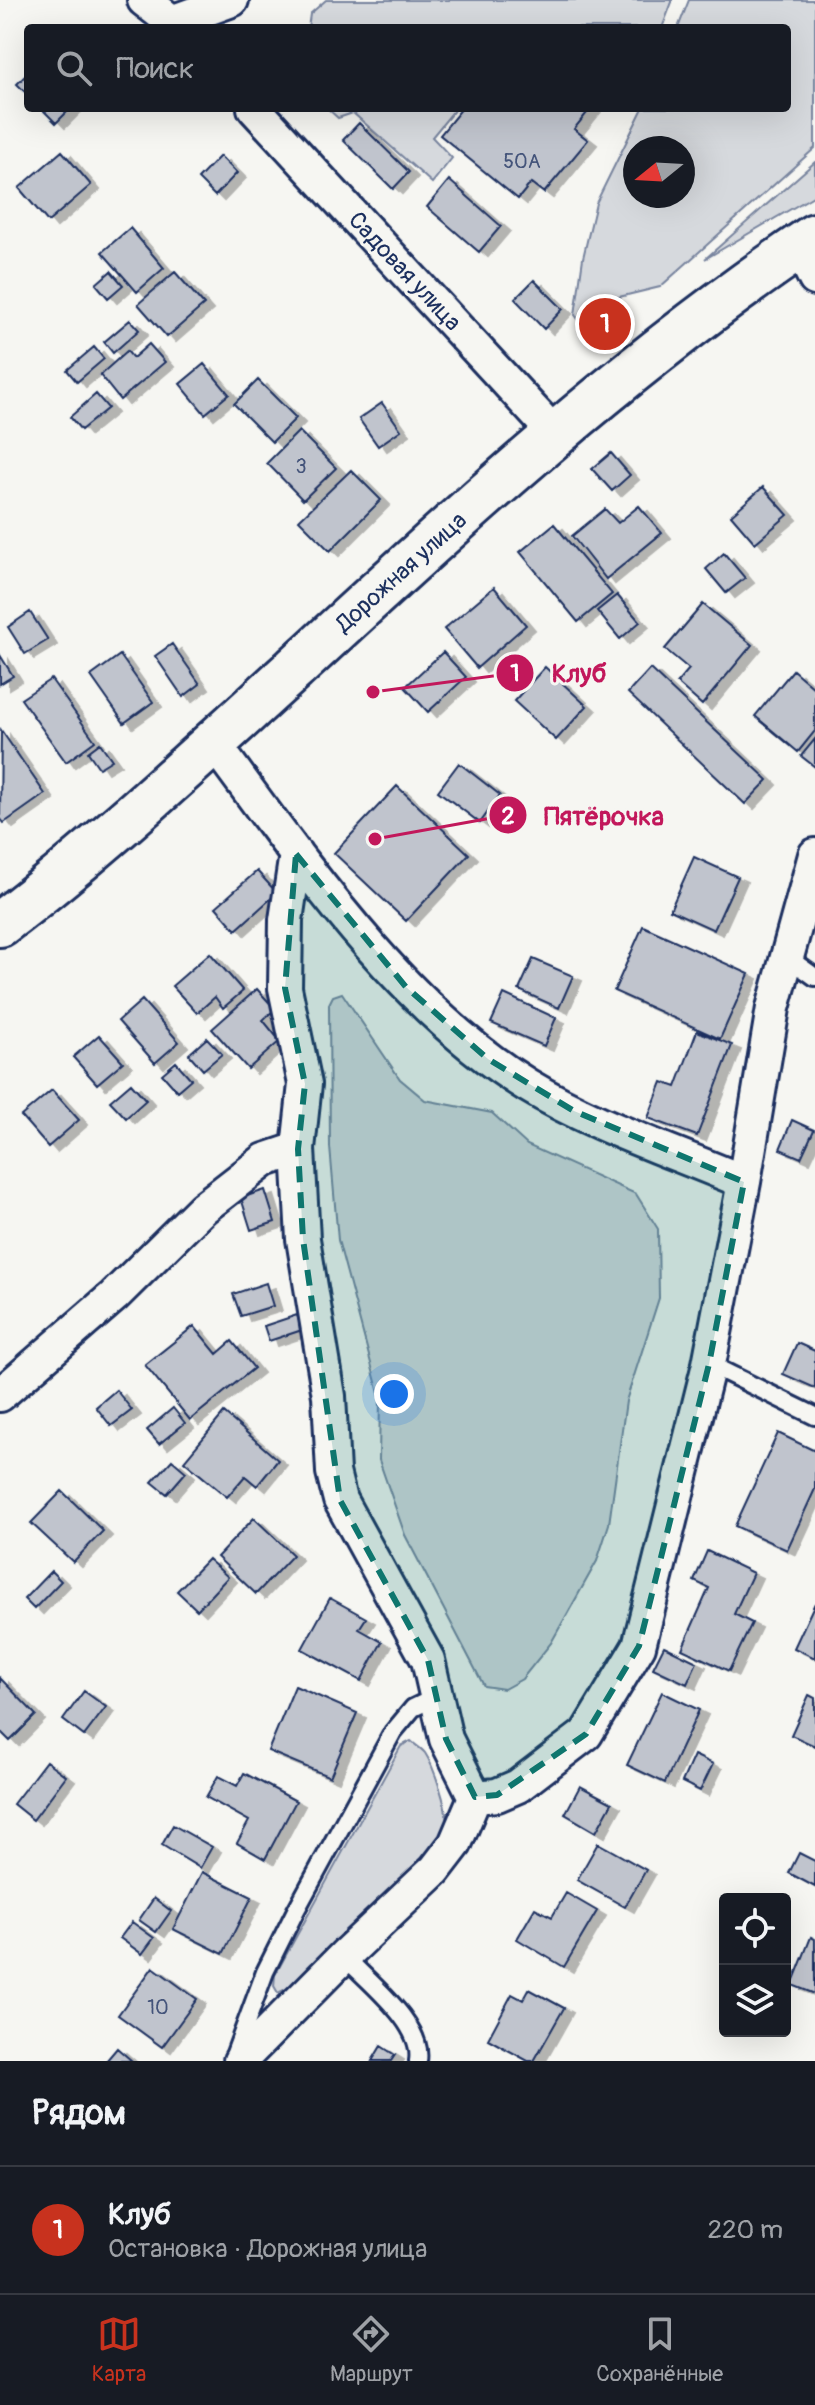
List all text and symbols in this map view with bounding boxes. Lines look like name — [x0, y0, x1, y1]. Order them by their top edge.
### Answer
search box — [24, 24, 791, 112]
icon: search — [52, 46, 96, 90]
text: Поиск — [116, 50, 194, 87]
north arrow — [623, 136, 695, 208]
house number: 50А — [503, 149, 541, 174]
street label: Садовая улица — [342, 206, 467, 337]
pin: 1 — [579, 294, 631, 354]
house number: 3 — [295, 454, 307, 479]
street label: Дорожная улица — [329, 506, 473, 639]
callout: Клуб — [495, 648, 622, 698]
text: Клуб — [552, 658, 606, 690]
text: 1 — [510, 659, 520, 688]
callout: Пятёрочка — [488, 790, 680, 840]
text: Пятёрочка — [544, 801, 664, 833]
text: 2 — [501, 802, 515, 831]
your location — [374, 1374, 414, 1414]
map controls — [719, 1893, 791, 2037]
button: locate — [719, 1893, 791, 1965]
button: layers — [719, 1965, 791, 2037]
house number: 10 — [147, 1995, 169, 2020]
text: Рядом — [32, 2092, 126, 2135]
text: Клуб — [108, 2196, 171, 2233]
text: 1 — [53, 2214, 63, 2246]
text: 220 m — [707, 2214, 783, 2246]
text: Остановка · Дорожная улица — [108, 2233, 427, 2265]
tab: Карта — [92, 2312, 146, 2388]
tab: Маршрут — [330, 2312, 413, 2388]
tab: Сохранённые — [596, 2312, 723, 2388]

